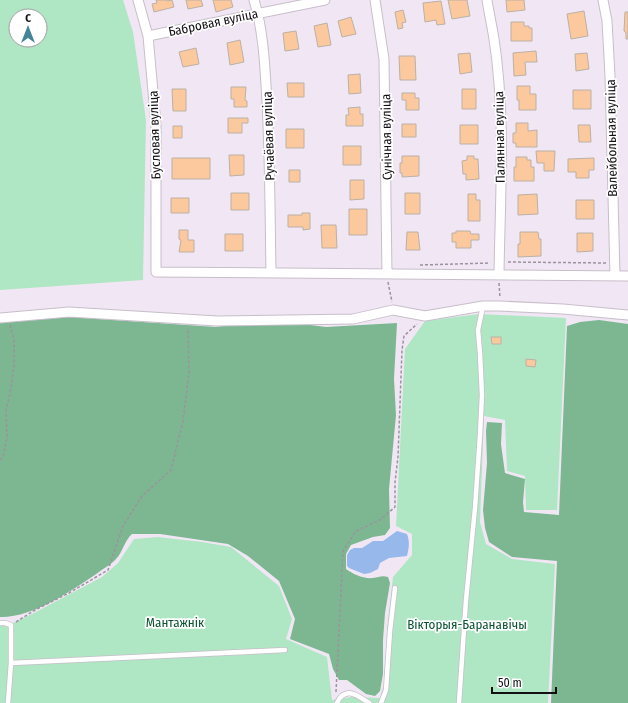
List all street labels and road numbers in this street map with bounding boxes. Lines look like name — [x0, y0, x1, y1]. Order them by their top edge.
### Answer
street label: Бабровая вуліца — [167, 6, 259, 39]
street label: Валейбольная вуліца — [603, 79, 620, 197]
street label: Бусловая вуліца — [145, 90, 164, 180]
street label: Ручаёвая вуліца — [259, 91, 278, 181]
street label: Палянная вуліца — [491, 91, 508, 183]
street label: Сунічная вуліца — [378, 94, 395, 180]

